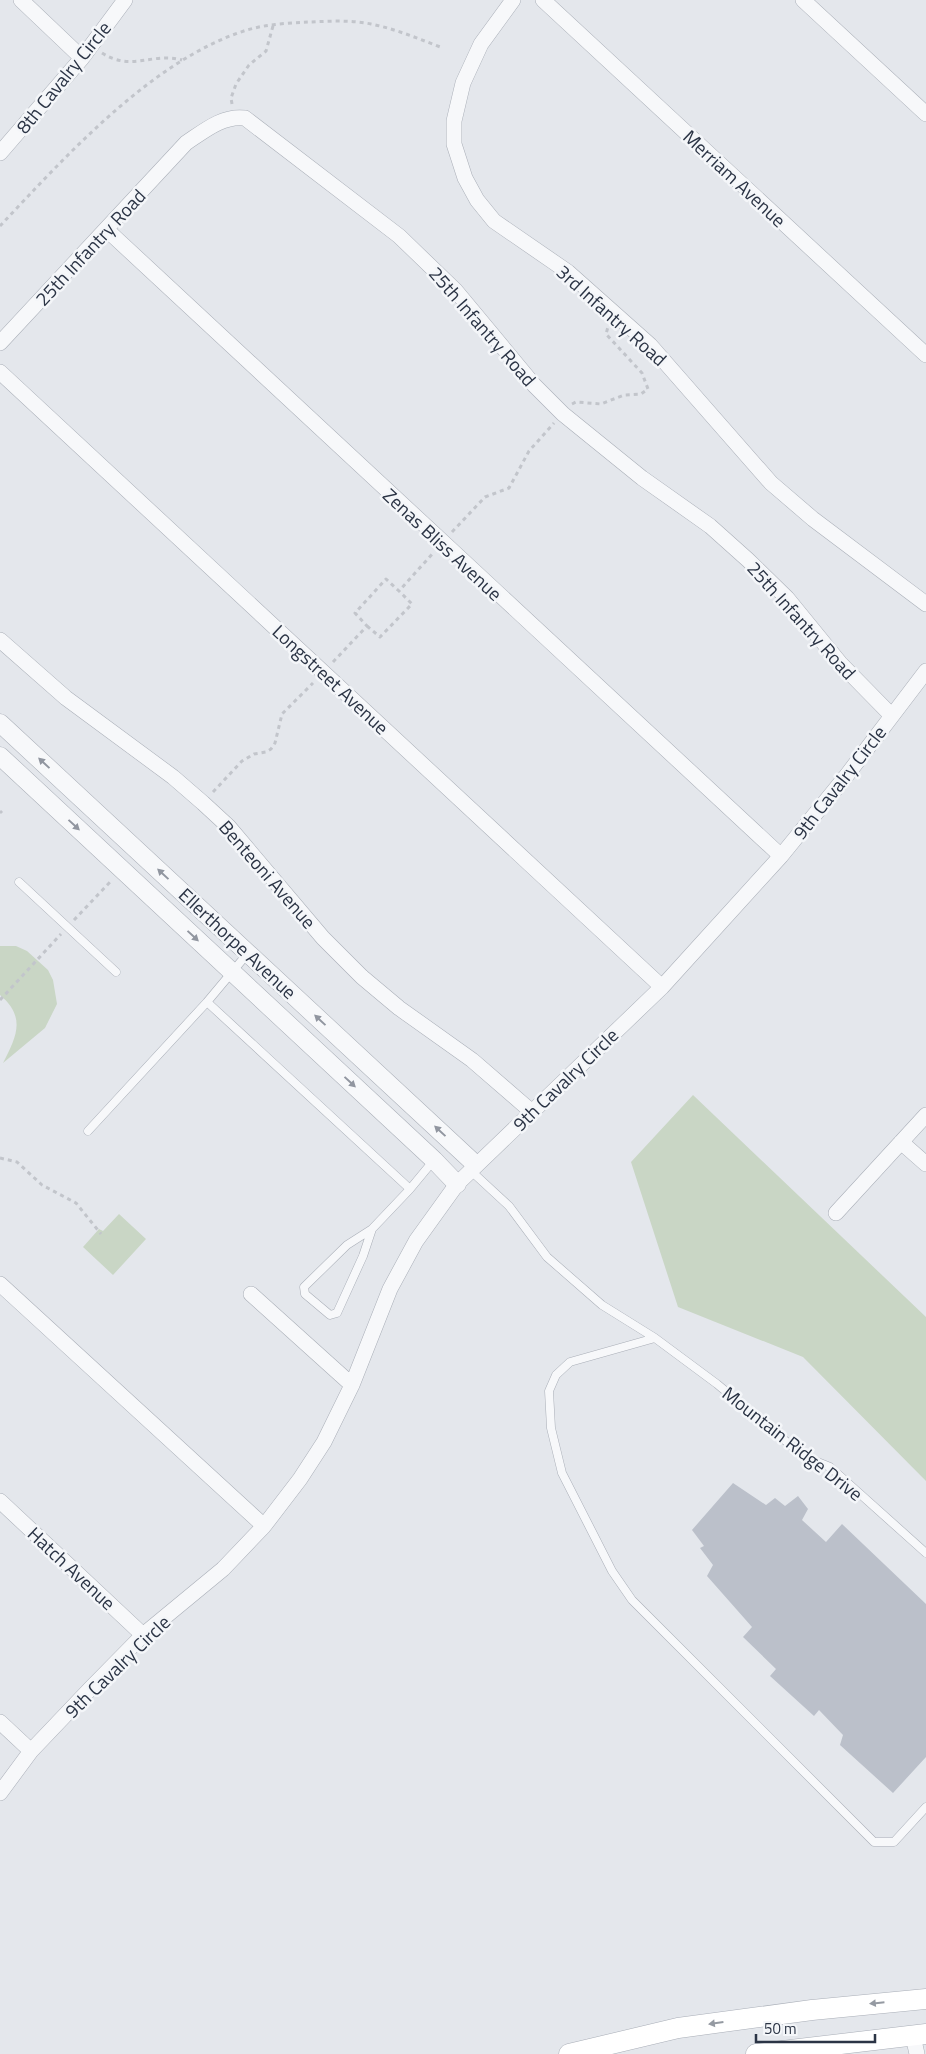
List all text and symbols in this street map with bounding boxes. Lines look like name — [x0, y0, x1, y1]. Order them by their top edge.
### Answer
street label: 8th Cavalry Circle — [8, 14, 118, 140]
street label: Merriam Avenue — [677, 122, 793, 234]
street label: 25th Infantry Road — [28, 182, 152, 312]
street label: 3rd Infantry Road — [550, 257, 674, 373]
street label: 25th Infantry Road — [423, 260, 543, 392]
street label: Zenas Bliss Avenue — [377, 481, 509, 607]
street label: 25th Infantry Road — [741, 554, 863, 686]
street label: Longstreet Avenue — [266, 617, 396, 741]
street label: 9th Cavalry Circle — [785, 719, 893, 845]
one-way arrow — [38, 757, 50, 769]
street label: Benteoni Avenue — [213, 813, 323, 935]
one-way arrow — [68, 819, 80, 831]
one-way arrow — [157, 868, 169, 880]
street label: Ellerthorpe Avenue — [172, 881, 304, 1005]
one-way arrow — [187, 930, 199, 942]
one-way arrow — [315, 1014, 327, 1026]
street label: 9th Cavalry Circle — [505, 1021, 625, 1137]
one-way arrow — [344, 1076, 356, 1088]
one-way arrow — [433, 1125, 446, 1136]
street label: Mountain Ridge Drive — [716, 1379, 870, 1507]
street label: Hatch Avenue — [21, 1520, 123, 1616]
street label: 9th Cavalry Circle — [57, 1608, 177, 1724]
one-way arrow — [869, 2000, 885, 2008]
scale bar — [756, 2012, 875, 2044]
text: 50 m — [764, 2017, 797, 2040]
one-way arrow — [708, 2019, 724, 2027]

